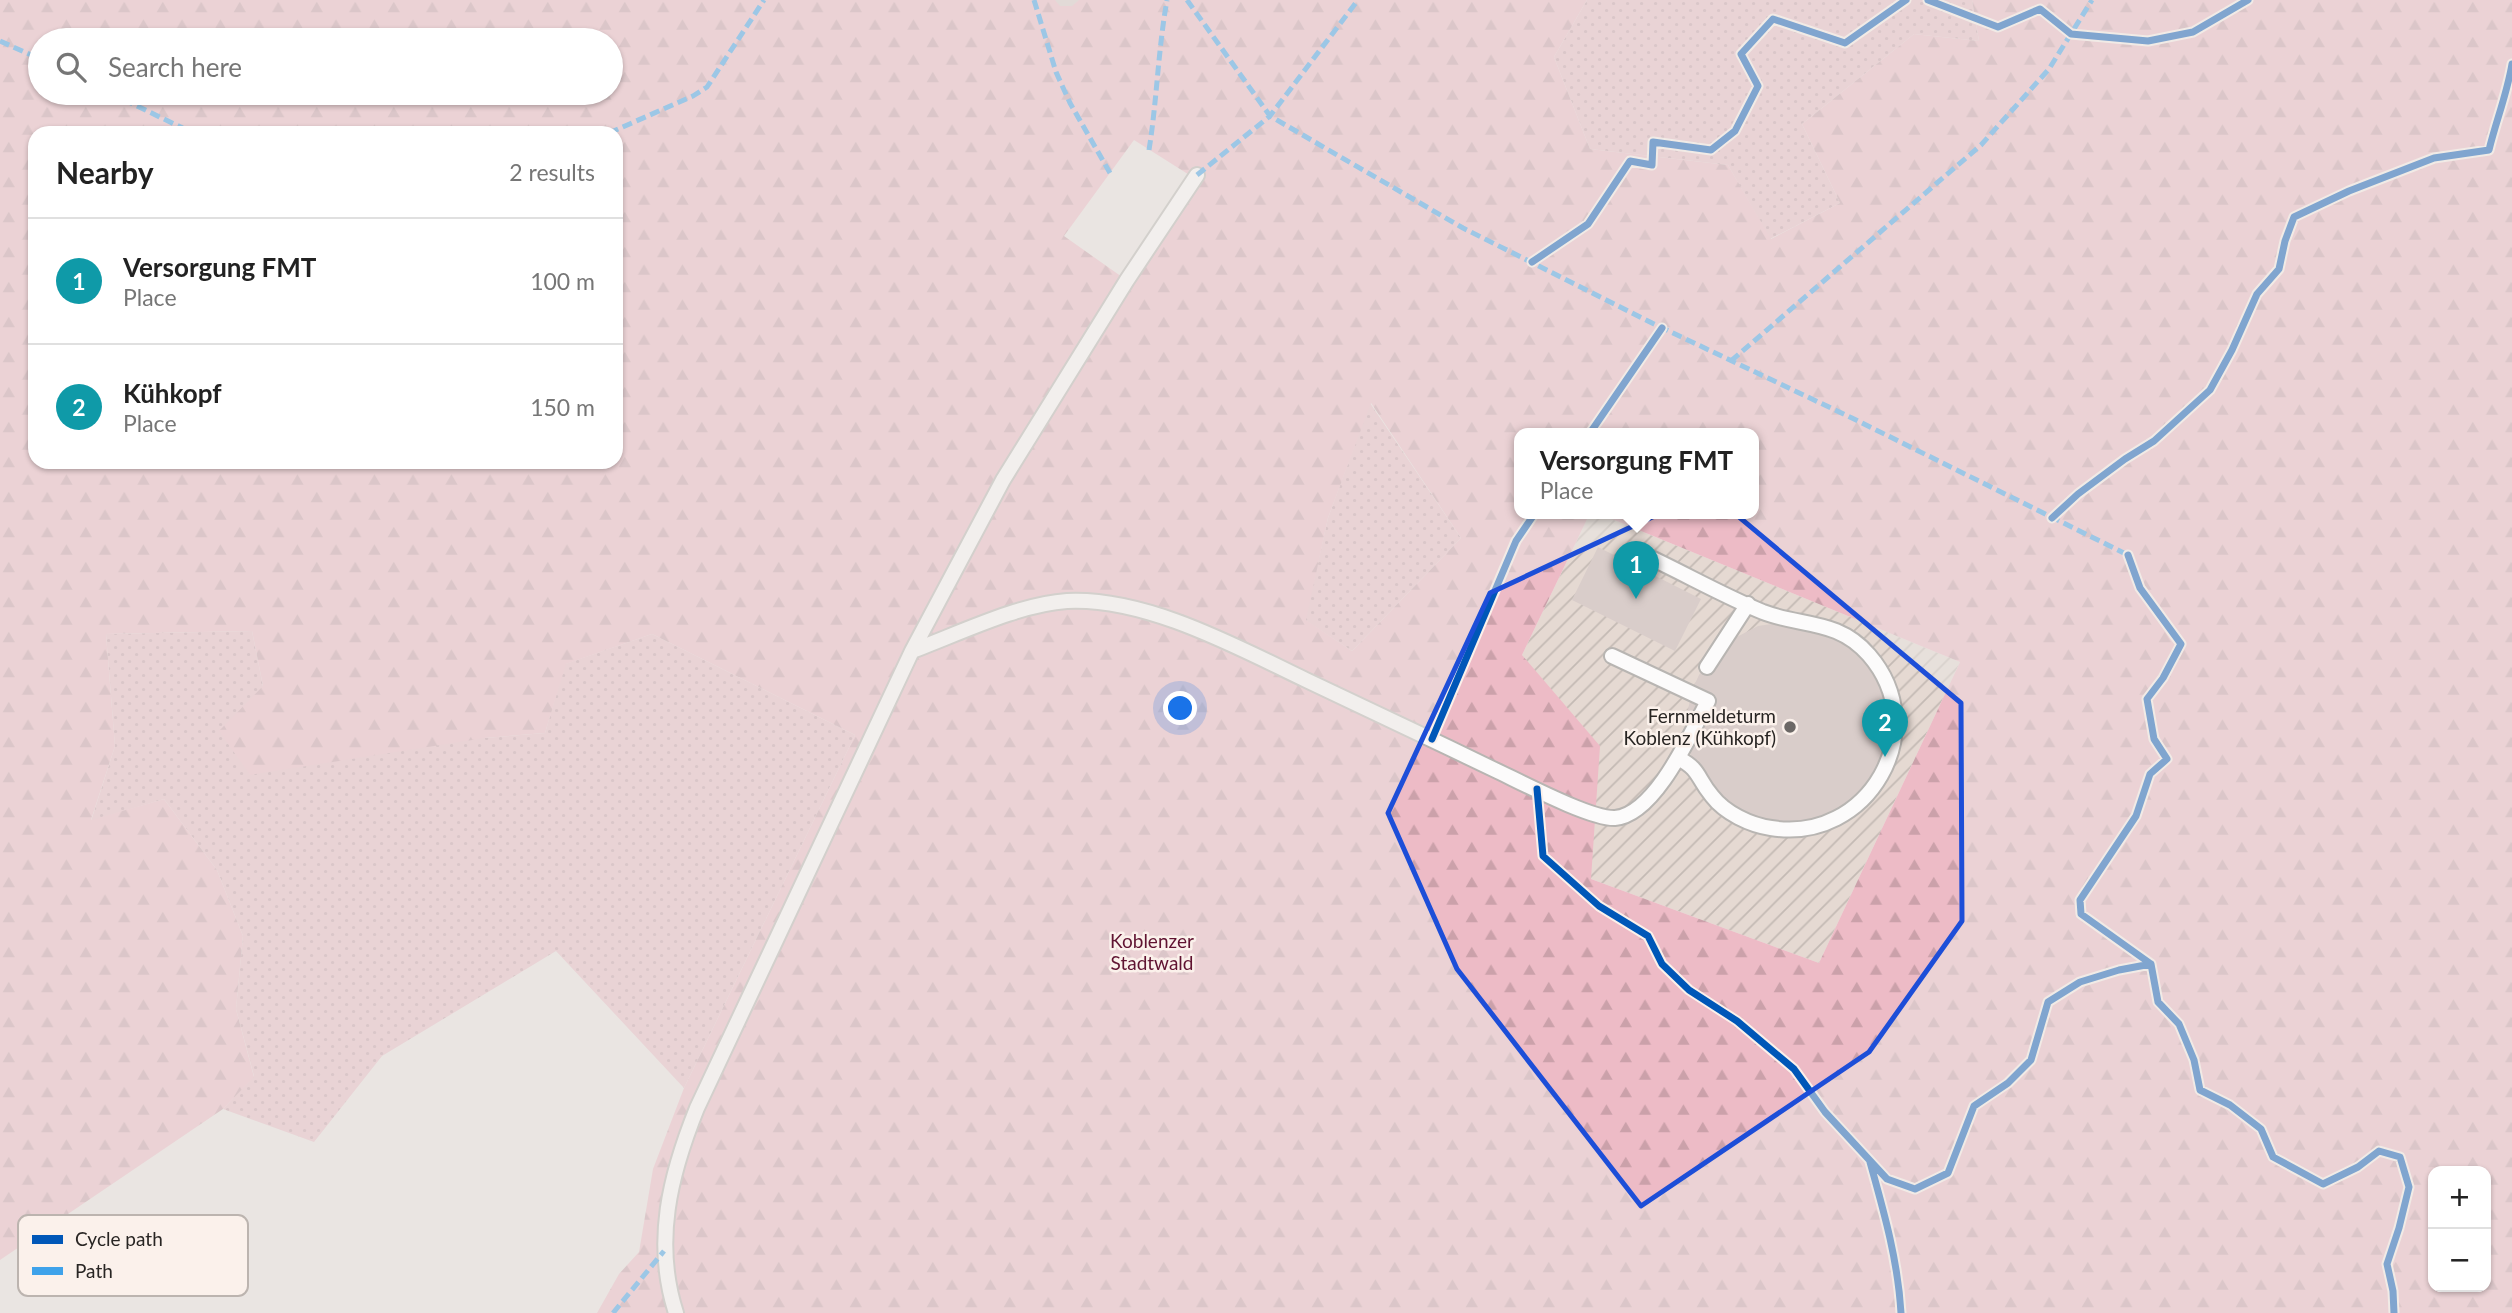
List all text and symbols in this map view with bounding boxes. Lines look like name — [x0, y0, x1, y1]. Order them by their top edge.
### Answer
search box — [28, 28, 623, 105]
icon: search — [52, 48, 90, 86]
text: Search here — [108, 51, 242, 83]
text: Nearby — [56, 154, 154, 190]
text: 2 results — [509, 158, 595, 186]
text: Versorgung FMT — [123, 251, 316, 283]
text: 1 — [72, 267, 86, 295]
text: 100 m — [530, 267, 595, 295]
text: Place — [123, 283, 177, 311]
text: Kühkopf — [123, 377, 222, 409]
text: 2 — [72, 393, 86, 421]
text: 150 m — [530, 393, 595, 421]
text: Place — [123, 409, 177, 437]
popup — [1514, 428, 1759, 519]
text: Versorgung FMT — [1540, 444, 1733, 476]
text: Place — [1540, 476, 1593, 504]
pin: 1 — [1613, 541, 1659, 599]
your location — [1163, 691, 1197, 725]
pin: 2 — [1862, 699, 1908, 757]
place label: Fernmeldeturm Koblenz (Kühkopf) — [1624, 704, 1776, 749]
marker: Fernmeldeturm Koblenz (Kühkopf) — [1782, 719, 1798, 735]
park label: Koblenzer Stadtwald — [1110, 929, 1194, 974]
map controls — [2428, 1166, 2491, 1292]
button: + — [2428, 1166, 2491, 1229]
legend — [18, 1215, 248, 1296]
text: Cycle path — [75, 1227, 163, 1250]
button: − — [2428, 1229, 2491, 1292]
text: Path — [75, 1259, 113, 1282]

